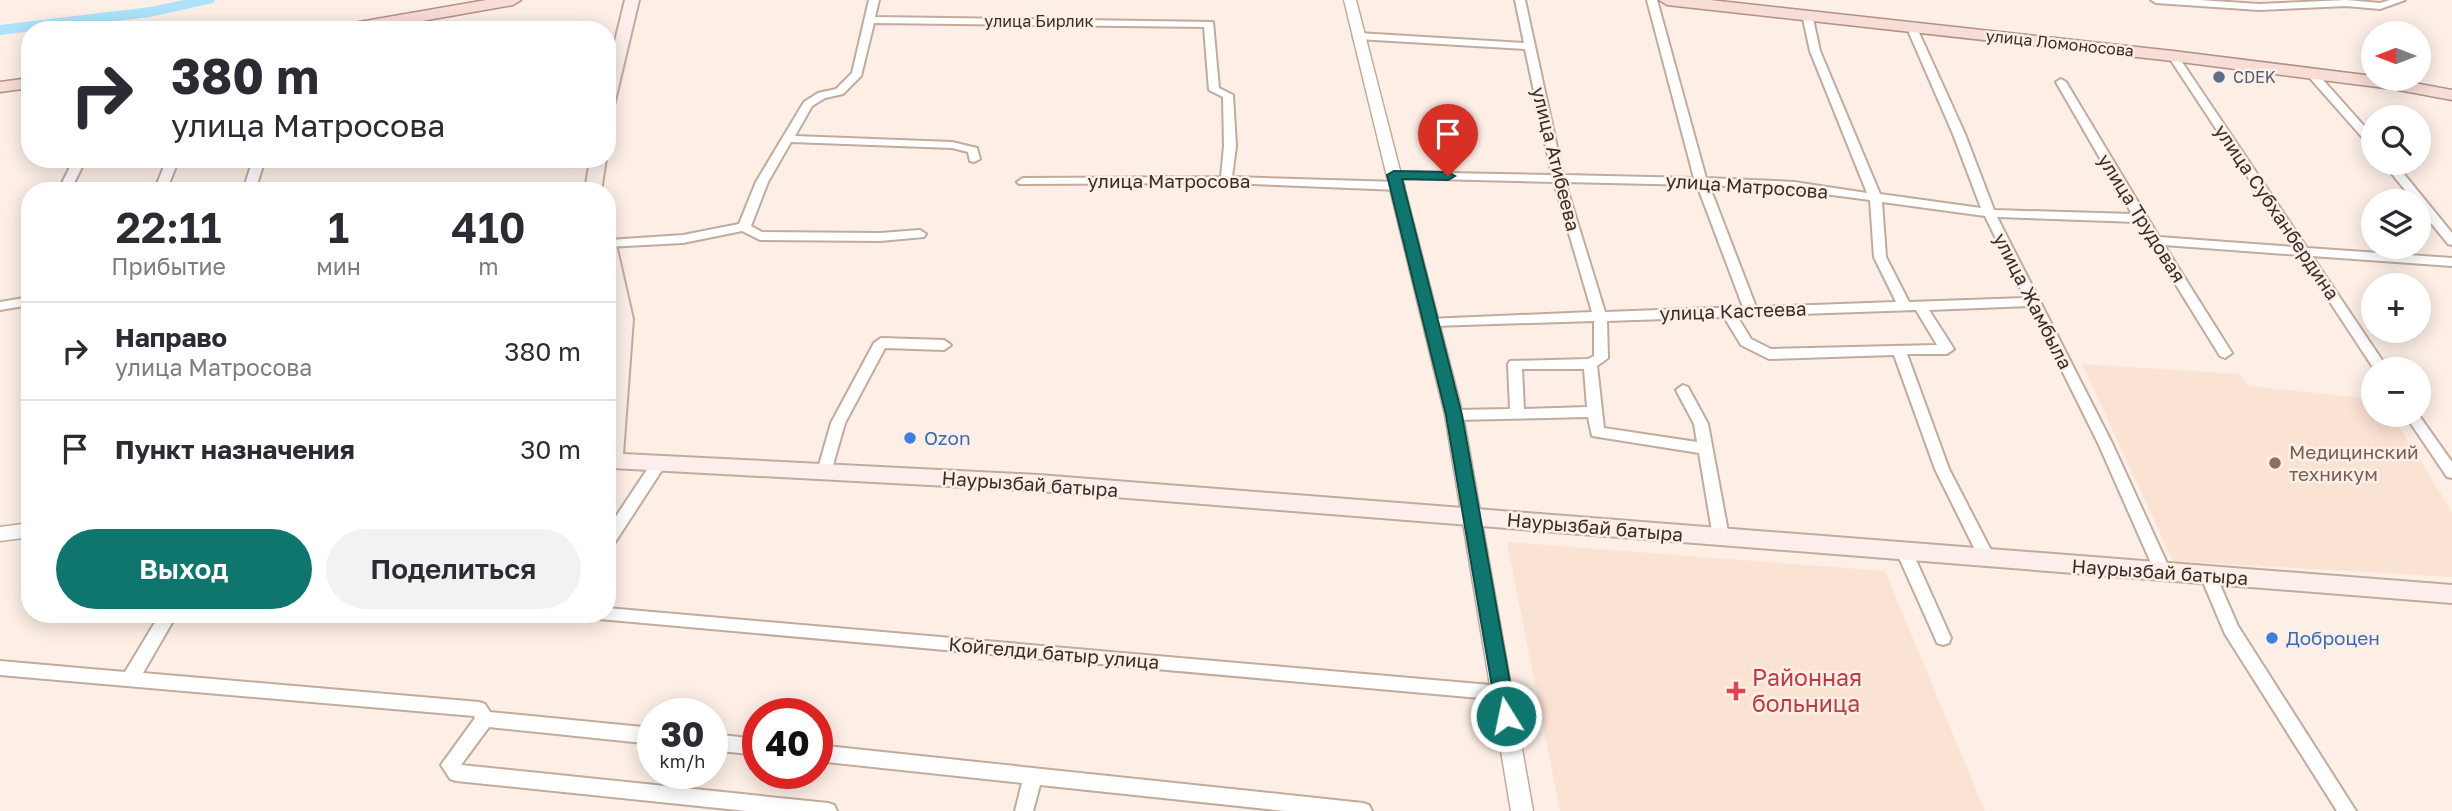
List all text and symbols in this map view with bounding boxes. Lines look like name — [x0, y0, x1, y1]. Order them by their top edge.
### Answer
street label: улица Бирлик — [984, 11, 1094, 31]
north arrow — [2361, 21, 2431, 91]
map controls — [2361, 21, 2431, 427]
street label: улица Ломоносова — [1985, 25, 2135, 61]
text: 380 m — [171, 46, 319, 105]
icon: right — [56, 49, 147, 140]
place label: CDEK — [2233, 67, 2276, 87]
marker: CDEK — [2211, 69, 2227, 85]
street label: улица Атибеева — [1527, 84, 1586, 233]
pin — [1418, 104, 1478, 176]
button: search — [2361, 105, 2431, 175]
text: улица Матросова — [171, 106, 445, 144]
icon: arrive — [1429, 115, 1467, 153]
street label: улица Субханбердина — [2210, 120, 2345, 304]
street label: улица Трудовая — [2094, 149, 2191, 286]
street label: улица Матросова — [1665, 168, 1829, 203]
street label: улица Матросова — [1088, 169, 1250, 192]
button: layers — [2361, 189, 2431, 259]
text: 22:11 — [116, 202, 221, 252]
text: 1 — [328, 202, 349, 252]
text: 410 — [451, 202, 526, 252]
street label: улица Жамбыла — [1989, 229, 2078, 373]
text: Прибытие — [111, 252, 226, 280]
text: мин — [316, 252, 361, 280]
text: m — [478, 252, 499, 280]
button: + — [2361, 273, 2431, 343]
street label: улица Кастеева — [1659, 296, 1807, 325]
text: Направо — [115, 322, 227, 353]
icon: right — [56, 332, 94, 370]
text: 380 m — [504, 336, 581, 367]
text: улица Матросова — [115, 353, 312, 381]
button: − — [2361, 357, 2431, 427]
place label: Ozon — [924, 426, 971, 449]
icon: arrive — [56, 430, 94, 468]
marker: Ozon — [902, 430, 918, 446]
text: Пункт назначения — [115, 434, 355, 465]
text: 30 m — [520, 434, 581, 465]
place label: Медицинский техникум — [2289, 440, 2419, 485]
marker: Медицинский техникум — [2267, 455, 2283, 471]
street label: Наурызбай батыра — [941, 466, 1119, 501]
street label: Наурызбай батыра — [1506, 507, 1684, 546]
button: Выход — [56, 529, 312, 609]
button: Поделиться — [326, 529, 581, 609]
street label: Наурызбай батыра — [2071, 554, 2249, 589]
place label: Доброцен — [2286, 626, 2380, 649]
marker: Доброцен — [2264, 630, 2280, 646]
street label: Койгелди батыр улица — [948, 632, 1160, 673]
place label: Районная больница — [1752, 663, 1862, 717]
position arrow — [1469, 679, 1543, 753]
marker: Районная больница — [1726, 681, 1746, 701]
speed limit sign: 40 — [742, 698, 833, 789]
text: 30 — [660, 713, 705, 755]
text: km/h — [660, 750, 705, 772]

